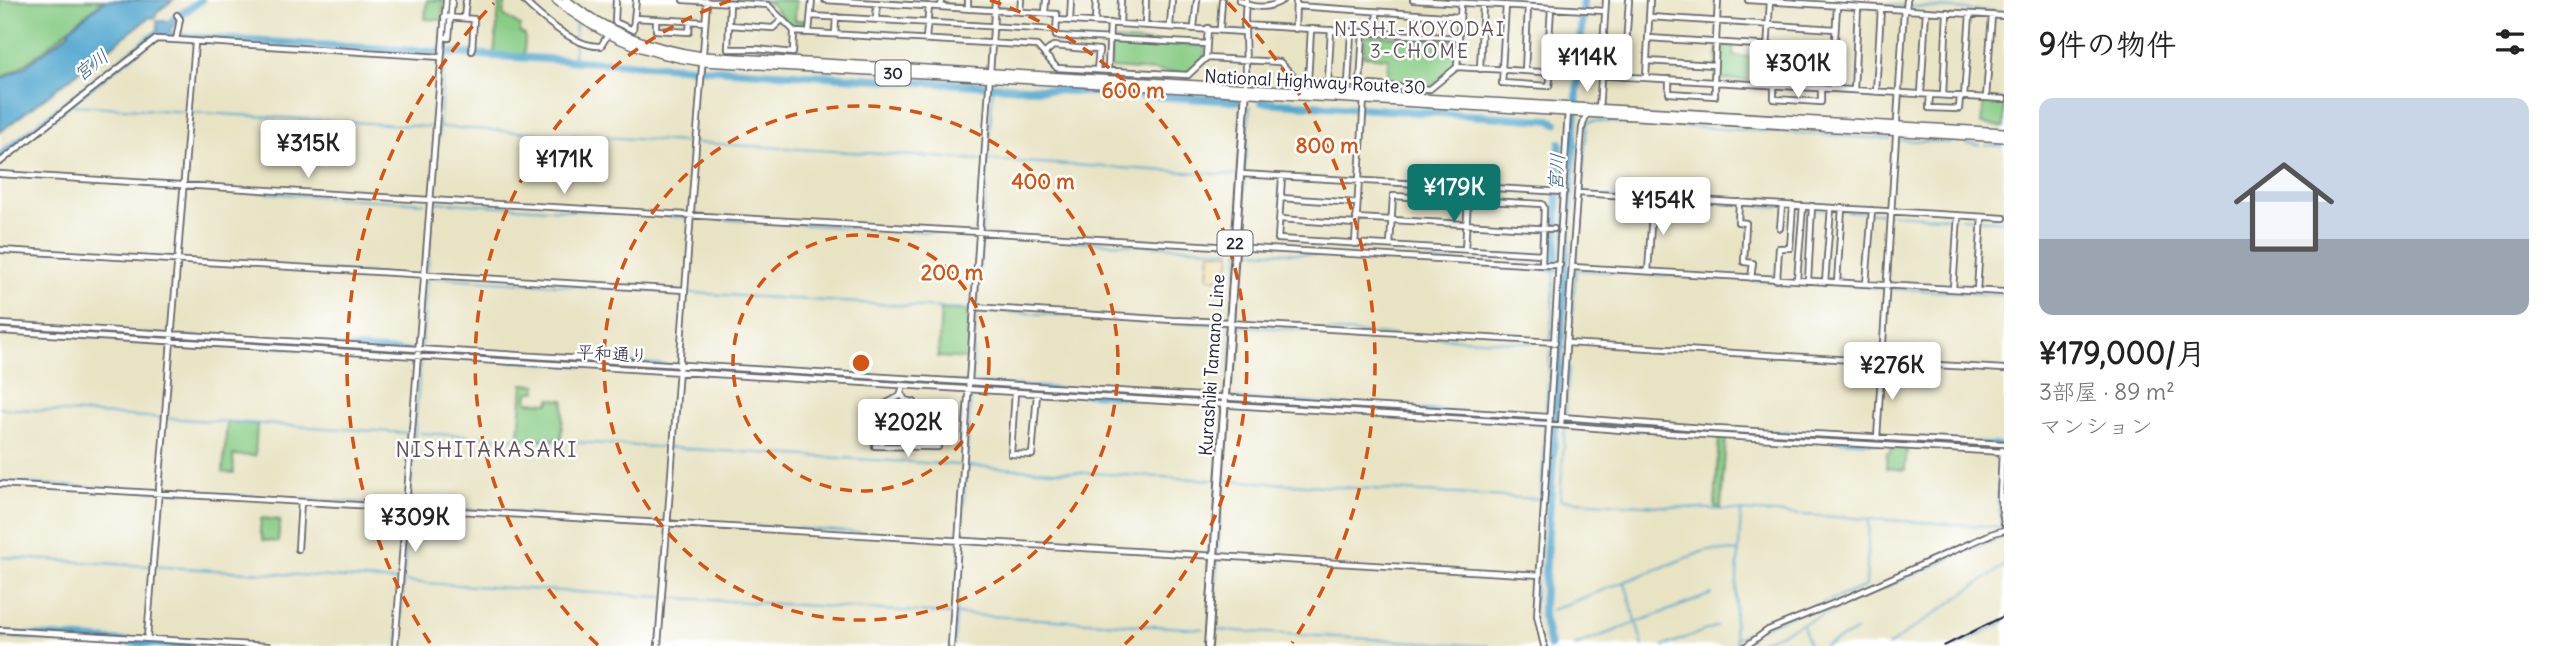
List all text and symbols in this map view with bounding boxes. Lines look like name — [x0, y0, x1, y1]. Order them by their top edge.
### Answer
district label: NISHI-KOYODAI 3-CHOME — [1334, 17, 1506, 63]
icon: filters — [2491, 23, 2529, 61]
text: 9件の物件 — [2039, 25, 2176, 63]
pin: ¥114K — [1538, 34, 1636, 94]
pin: ¥301K — [1749, 41, 1847, 100]
text: ¥114K — [1557, 42, 1617, 71]
water label: 宮川 — [69, 44, 113, 86]
text: ¥301K — [1766, 48, 1831, 77]
road number: 30 — [876, 60, 910, 86]
street label: National Highway Route 30 — [1204, 64, 1426, 99]
text: 600 m — [1101, 77, 1165, 104]
pin: ¥315K — [259, 120, 357, 180]
text: ¥315K — [277, 128, 339, 157]
text: 800 m — [1295, 132, 1359, 159]
pin: ¥171K — [515, 136, 613, 196]
text: ¥171K — [535, 144, 593, 173]
icon: home — [2221, 144, 2347, 270]
water label: 宮川 — [1543, 152, 1569, 192]
pin: ¥179K — [1405, 164, 1503, 224]
text: 400 m — [1011, 168, 1075, 195]
text: ¥179K — [1423, 172, 1485, 201]
pin: ¥154K — [1614, 177, 1712, 237]
text: ¥154K — [1631, 185, 1695, 214]
road number: 22 — [1218, 230, 1252, 256]
text: 200 m — [921, 259, 984, 286]
street label: Kurashiki Tamano Line — [1194, 273, 1229, 457]
text: ¥179,000/月 — [2039, 334, 2206, 372]
street label: 平和通り — [575, 340, 649, 367]
pin: ¥276K — [1843, 342, 1941, 402]
text: ¥276K — [1860, 350, 1924, 379]
centre of rings — [849, 351, 873, 375]
text: 3部屋 · 89 m² — [2039, 377, 2175, 406]
pin: ¥202K — [859, 400, 957, 459]
text: ¥202K — [874, 407, 942, 436]
text: マンション — [2039, 411, 2153, 440]
district label: NISHITAKASAKI — [396, 436, 578, 463]
pin: ¥309K — [366, 494, 464, 554]
text: ¥309K — [380, 502, 450, 531]

